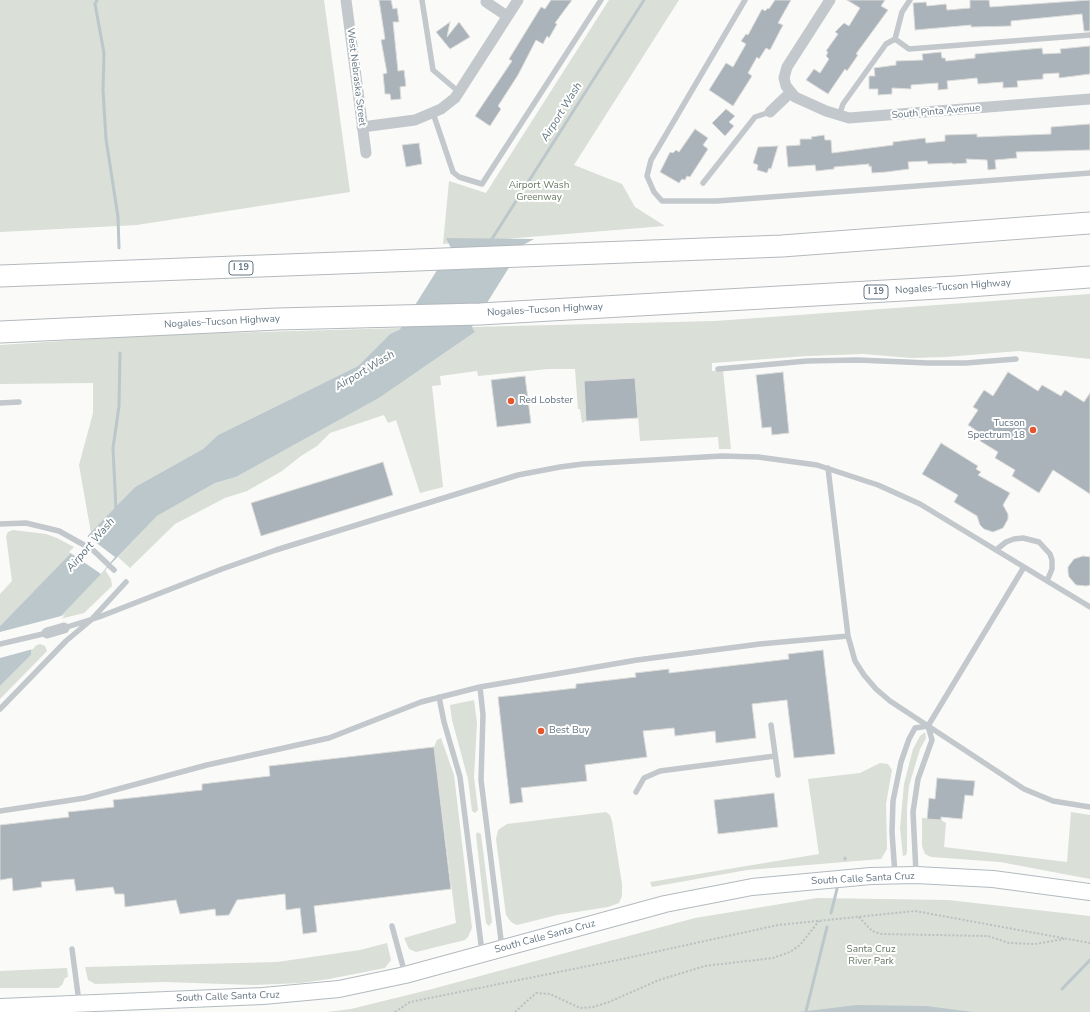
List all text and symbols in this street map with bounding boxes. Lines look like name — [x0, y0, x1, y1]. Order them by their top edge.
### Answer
street label: West Nebraska Street — [344, 27, 368, 127]
water label: Airport Wash — [539, 80, 585, 144]
street label: South Pinta Avenue — [891, 102, 981, 122]
park label: Airport Wash Greenway — [509, 180, 569, 204]
road number: I 19 — [229, 261, 253, 275]
street label: Nogales–Tucson Highway — [895, 277, 1011, 297]
road number: I 19 — [864, 285, 888, 299]
street label: Nogales–Tucson Highway — [487, 301, 603, 319]
street label: Nogales–Tucson Highway — [164, 313, 280, 331]
water label: Airport Wash — [333, 348, 397, 394]
place label: Red Lobster — [519, 395, 573, 407]
marker: Red Lobster — [506, 396, 516, 406]
place label: Tucson Spectrum 18 — [967, 418, 1025, 442]
marker: Tucson Spectrum 18 — [1028, 425, 1038, 435]
water label: Airport Wash — [64, 515, 118, 575]
place label: Best Buy — [549, 725, 589, 737]
marker: Best Buy — [536, 726, 546, 736]
street label: South Calle Santa Cruz — [811, 870, 915, 888]
street label: South Calle Santa Cruz — [493, 918, 597, 956]
park label: Santa Cruz River Park — [846, 944, 896, 968]
street label: South Calle Santa Cruz — [176, 989, 280, 1005]

